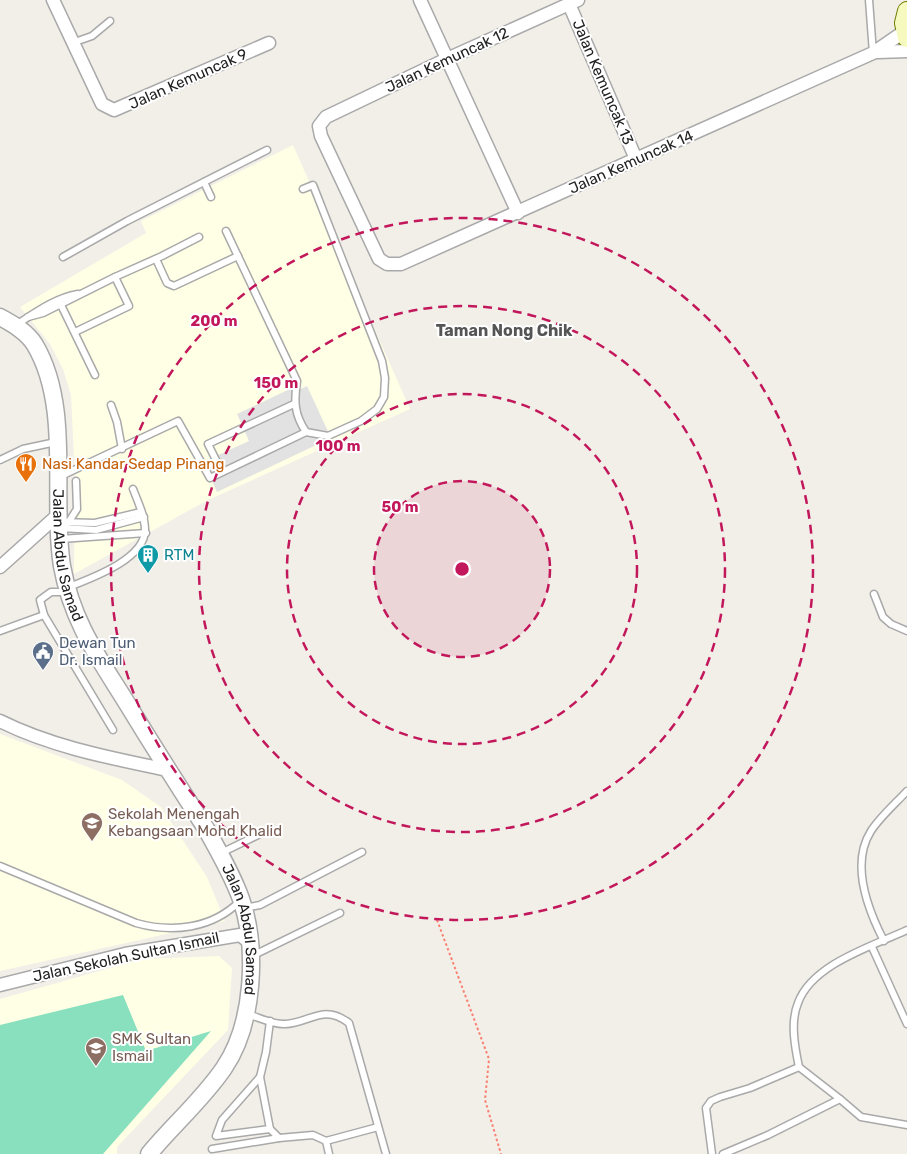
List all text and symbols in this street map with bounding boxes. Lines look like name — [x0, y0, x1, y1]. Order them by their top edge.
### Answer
street label: Jalan Kemuncak 13 — [569, 17, 637, 147]
street label: Jalan Kemuncak 12 — [383, 23, 512, 96]
street label: Jalan Kemuncak 9 — [126, 45, 250, 113]
street label: Jalan Kemuncak 14 — [566, 126, 696, 198]
text: 200 m — [190, 312, 238, 330]
district label: Taman Nong Chik — [436, 321, 573, 340]
text: 150 m — [254, 374, 298, 392]
text: 100 m — [316, 437, 360, 455]
restaurant icon: Nasi Kandar Sedap Pinang — [14, 452, 38, 483]
place label: Nasi Kandar Sedap Pinang — [42, 455, 224, 473]
street label: Jalan Abdul Samad — [49, 489, 87, 624]
text: 50 m — [382, 498, 418, 516]
building icon: RTM — [136, 543, 160, 574]
place label: RTM — [164, 546, 194, 564]
centre of rings — [453, 560, 471, 578]
place label: Dewan Tun Dr. Ismail — [59, 634, 136, 669]
public building icon: Dewan Tun Dr. Ismail — [31, 640, 55, 671]
place label: Sekolah Menengah Kebangsaan Mohd Khalid — [108, 805, 282, 840]
school or university icon: Sekolah Menengah Kebangsaan Mohd Khalid — [80, 811, 104, 842]
street label: Jalan Abdul Samad — [218, 861, 260, 996]
street label: Jalan Sekolah Sultan Ismail — [31, 928, 221, 986]
place label: SMK Sultan Ismail — [112, 1030, 191, 1065]
school or university icon: SMK Sultan Ismail — [84, 1036, 108, 1067]

